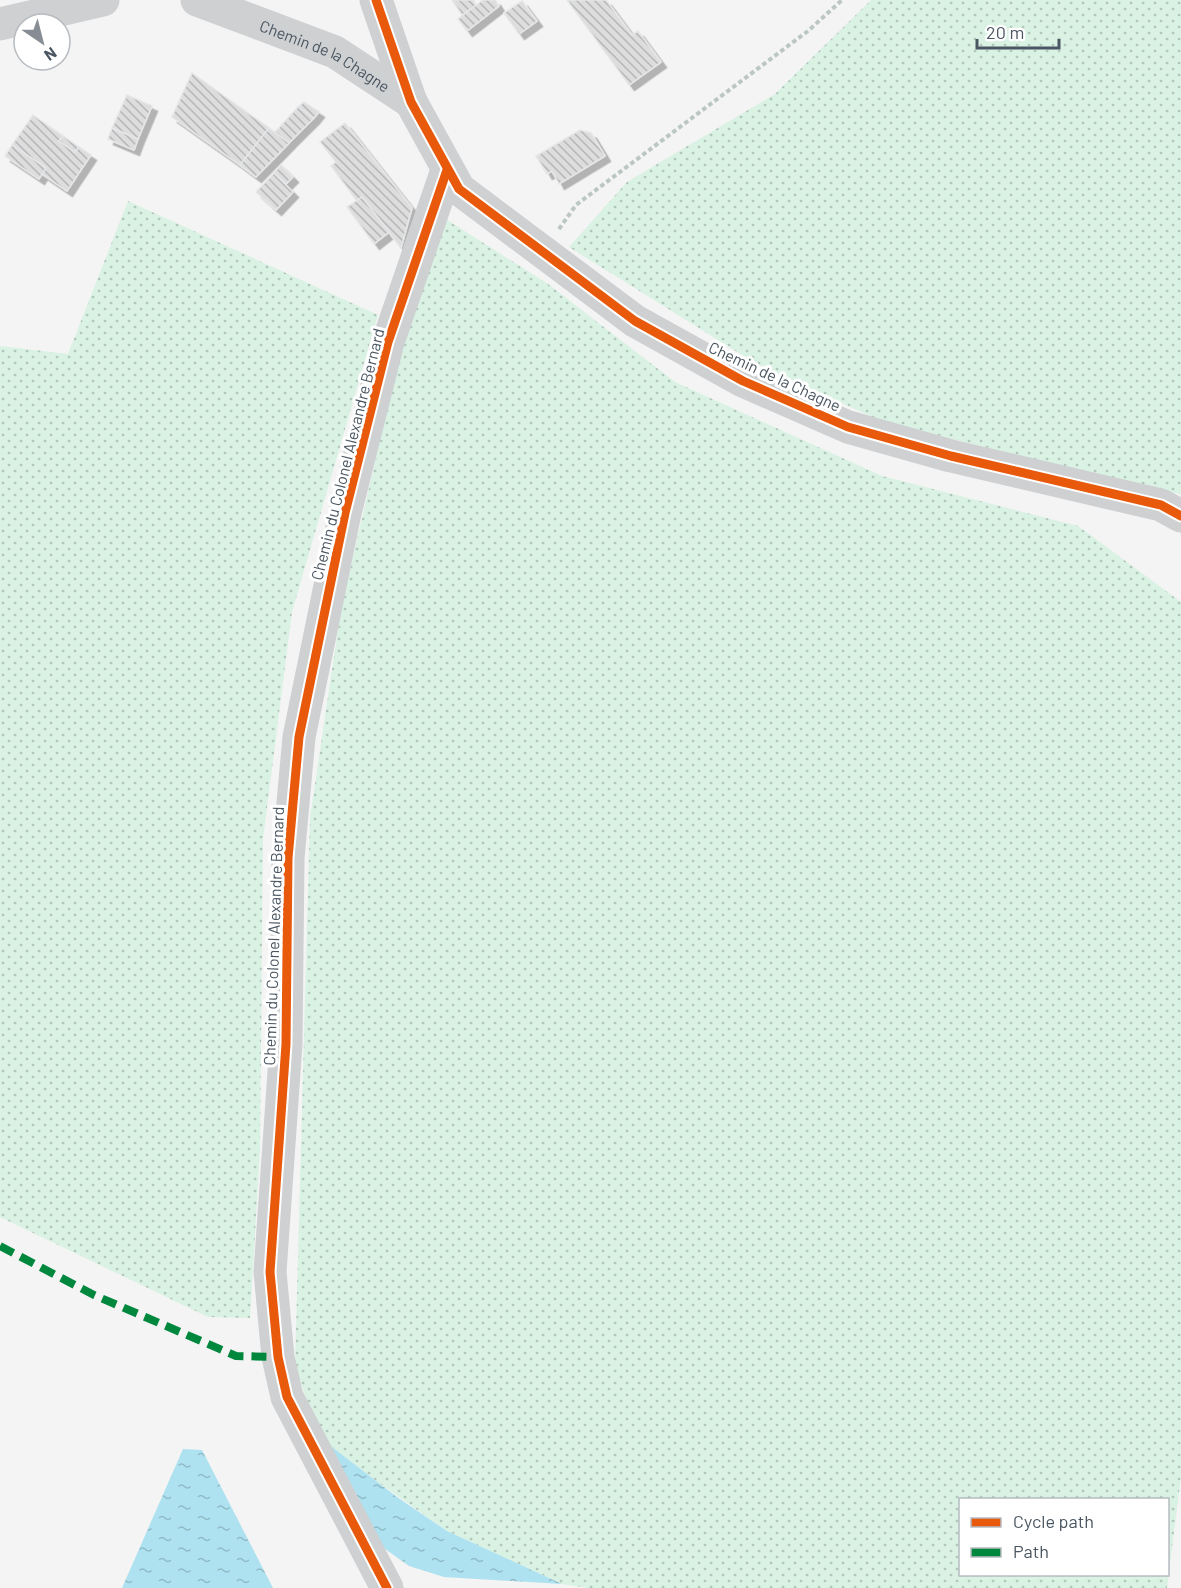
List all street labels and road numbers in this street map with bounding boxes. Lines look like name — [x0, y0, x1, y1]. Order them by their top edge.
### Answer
street label: Chemin de la Chagne — [257, 15, 394, 95]
street label: Chemin du Colonel Alexandre Bernard — [306, 326, 388, 582]
street label: Chemin de la Chagne — [706, 337, 844, 415]
street label: Chemin du Colonel Alexandre Bernard — [259, 806, 287, 1066]

